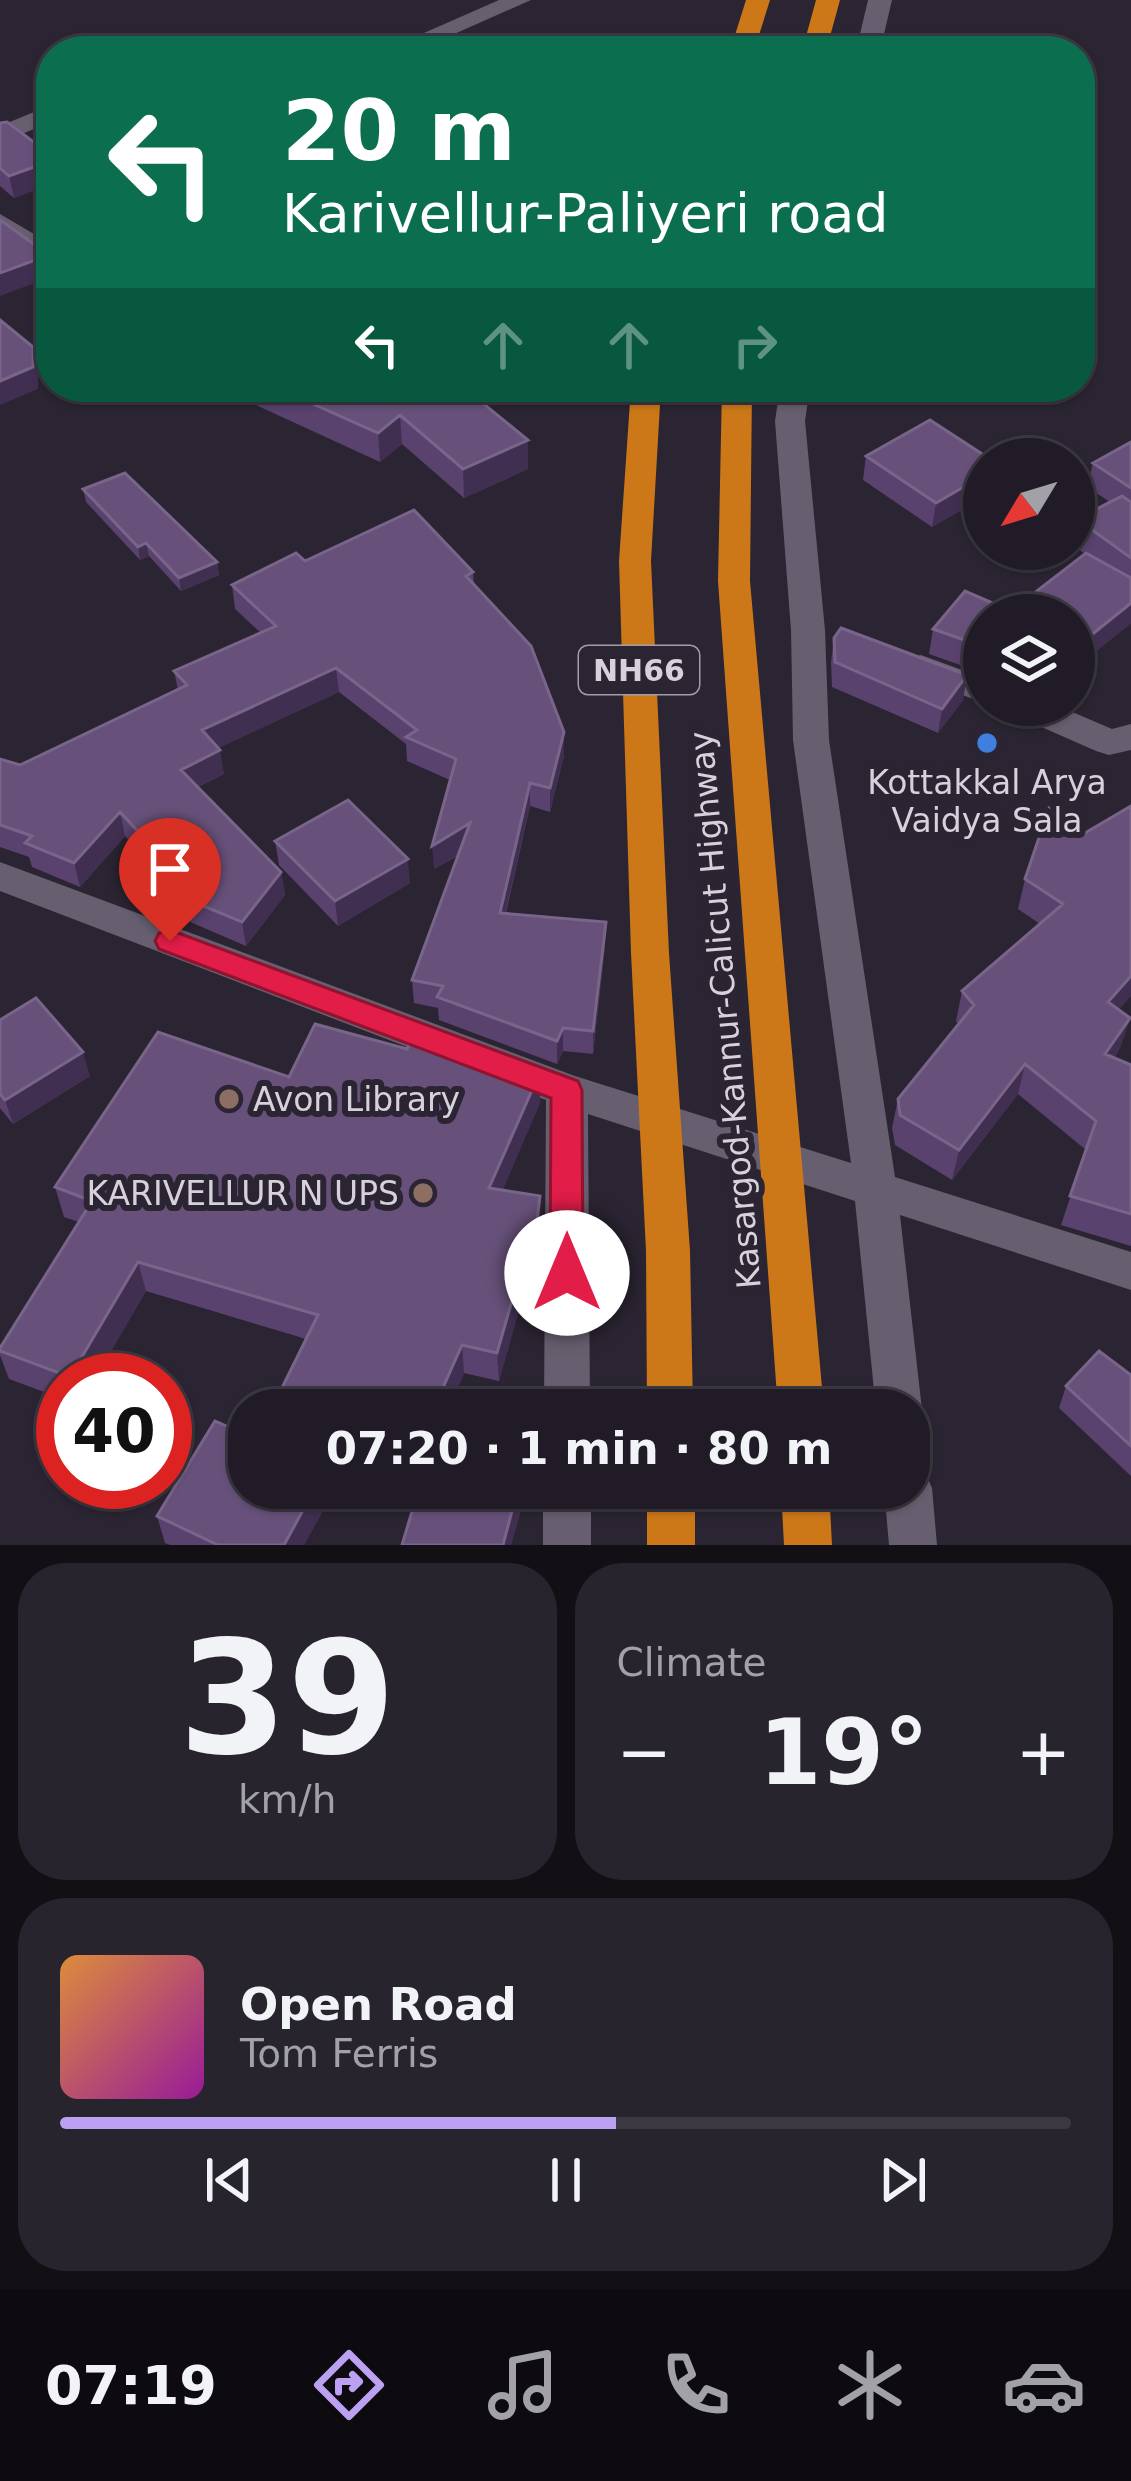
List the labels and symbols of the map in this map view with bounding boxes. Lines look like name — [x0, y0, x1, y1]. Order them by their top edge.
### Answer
north arrow — [963, 438, 1095, 570]
road number: NH66 — [579, 646, 699, 694]
street label: Kasargod-Kannur-Calicut Highway — [681, 729, 769, 1291]
marker: Kottakkal Arya Vaidya Sala — [974, 730, 1000, 756]
place label: Kottakkal Arya Vaidya Sala — [867, 763, 1107, 840]
pin — [119, 818, 221, 941]
place label: Avon Library — [253, 1080, 460, 1119]
marker: Avon Library — [216, 1086, 242, 1112]
place label: KARIVELLUR N UPS — [86, 1174, 399, 1213]
marker: KARIVELLUR N UPS — [410, 1180, 436, 1206]
position arrow — [504, 1210, 630, 1336]
speed limit sign: 40 — [36, 1353, 192, 1509]

